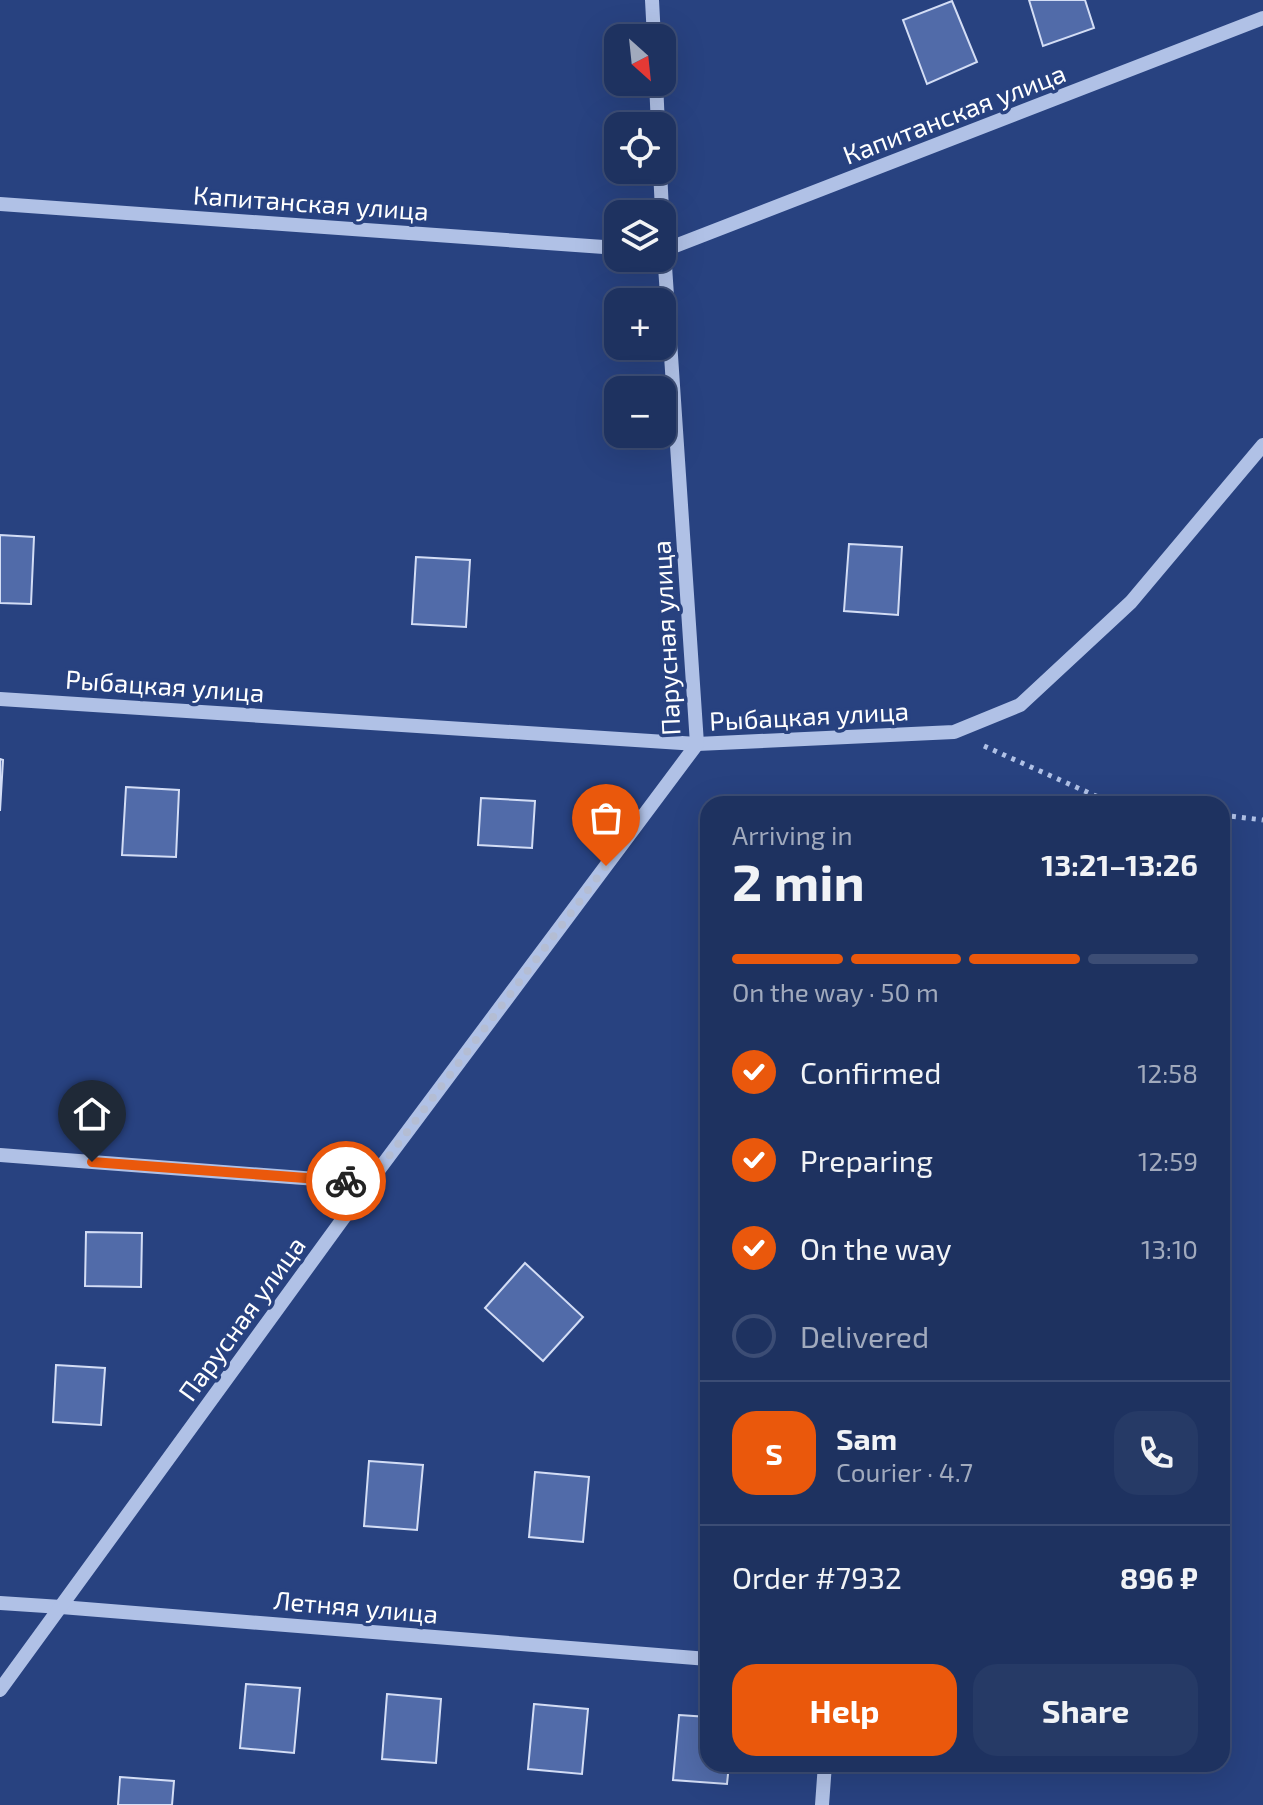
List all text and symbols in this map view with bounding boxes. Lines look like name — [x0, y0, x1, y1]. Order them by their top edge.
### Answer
north arrow — [604, 24, 676, 96]
map controls — [604, 24, 676, 448]
street label: Капитанская улица — [838, 56, 1070, 171]
button: locate — [604, 112, 676, 184]
street label: Капитанская улица — [192, 178, 430, 227]
button: layers — [604, 200, 676, 272]
button: + — [604, 288, 676, 360]
button: − — [604, 376, 676, 448]
street label: Парусная улица — [644, 540, 687, 736]
street label: Рыбацкая улица — [64, 663, 266, 708]
street label: Рыбацкая улица — [709, 694, 910, 737]
pin — [572, 784, 640, 866]
icon: bag — [584, 796, 628, 840]
text: Arriving in — [732, 819, 853, 850]
text: 13:21–13:26 — [1041, 846, 1198, 882]
text: 2 min — [732, 849, 865, 911]
text: On the way · 50 m — [732, 976, 939, 1007]
icon: check — [732, 1050, 776, 1094]
text: Confirmed — [800, 1054, 941, 1090]
text: 12:58 — [1137, 1057, 1198, 1088]
pin — [58, 1080, 126, 1162]
icon: home — [70, 1092, 114, 1136]
icon: check — [732, 1138, 776, 1182]
courier — [306, 1141, 386, 1221]
text: Preparing — [800, 1142, 933, 1178]
text: 12:59 — [1138, 1145, 1198, 1176]
icon: bike — [324, 1159, 368, 1203]
icon: check — [732, 1226, 776, 1270]
street label: Парусная улица — [171, 1230, 312, 1407]
text: On the way — [800, 1230, 952, 1266]
text: 13:10 — [1141, 1233, 1198, 1264]
text: Delivered — [800, 1318, 929, 1354]
button: phone — [1114, 1411, 1198, 1495]
text: Sam — [836, 1420, 897, 1456]
text: S — [765, 1435, 783, 1471]
text: Courier · 4.7 — [836, 1456, 973, 1487]
text: Order #7932 — [732, 1559, 902, 1595]
text: 896 ₽ — [1120, 1559, 1198, 1595]
street label: Летняя улица — [272, 1583, 440, 1630]
button: Help — [732, 1664, 957, 1756]
button: Share — [973, 1664, 1198, 1756]

